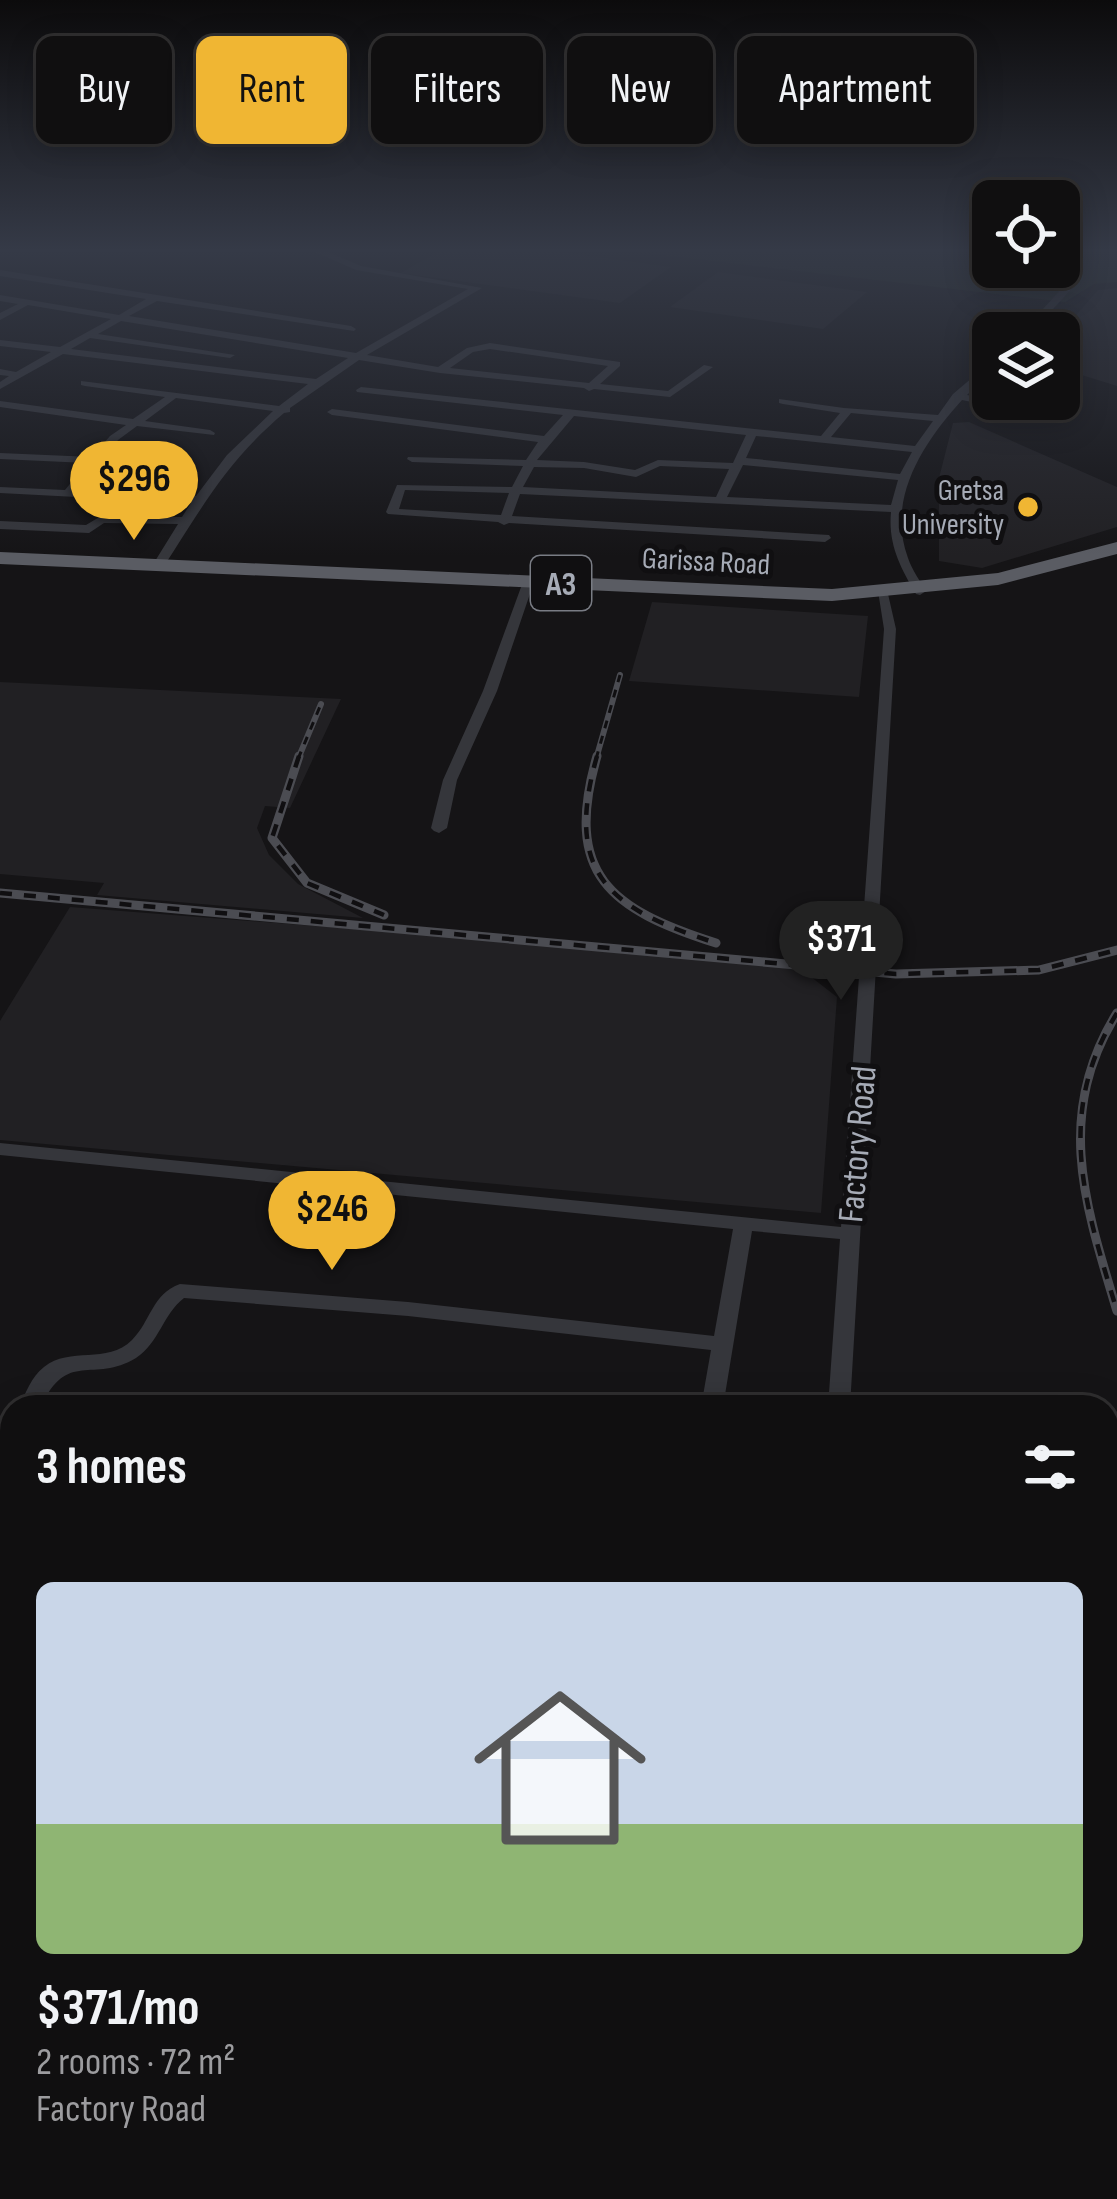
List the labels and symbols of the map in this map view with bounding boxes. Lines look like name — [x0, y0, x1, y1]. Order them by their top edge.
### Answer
pin: $296 — [63, 441, 205, 543]
place label: Gretsa University — [902, 473, 1004, 543]
marker: Gretsa University — [1015, 494, 1041, 520]
street label: Garissa Road — [641, 541, 771, 583]
road number: A3 — [531, 556, 591, 610]
pin: $371 — [770, 901, 912, 1003]
street label: Factory Road — [830, 1064, 887, 1224]
pin: $246 — [261, 1171, 403, 1273]

